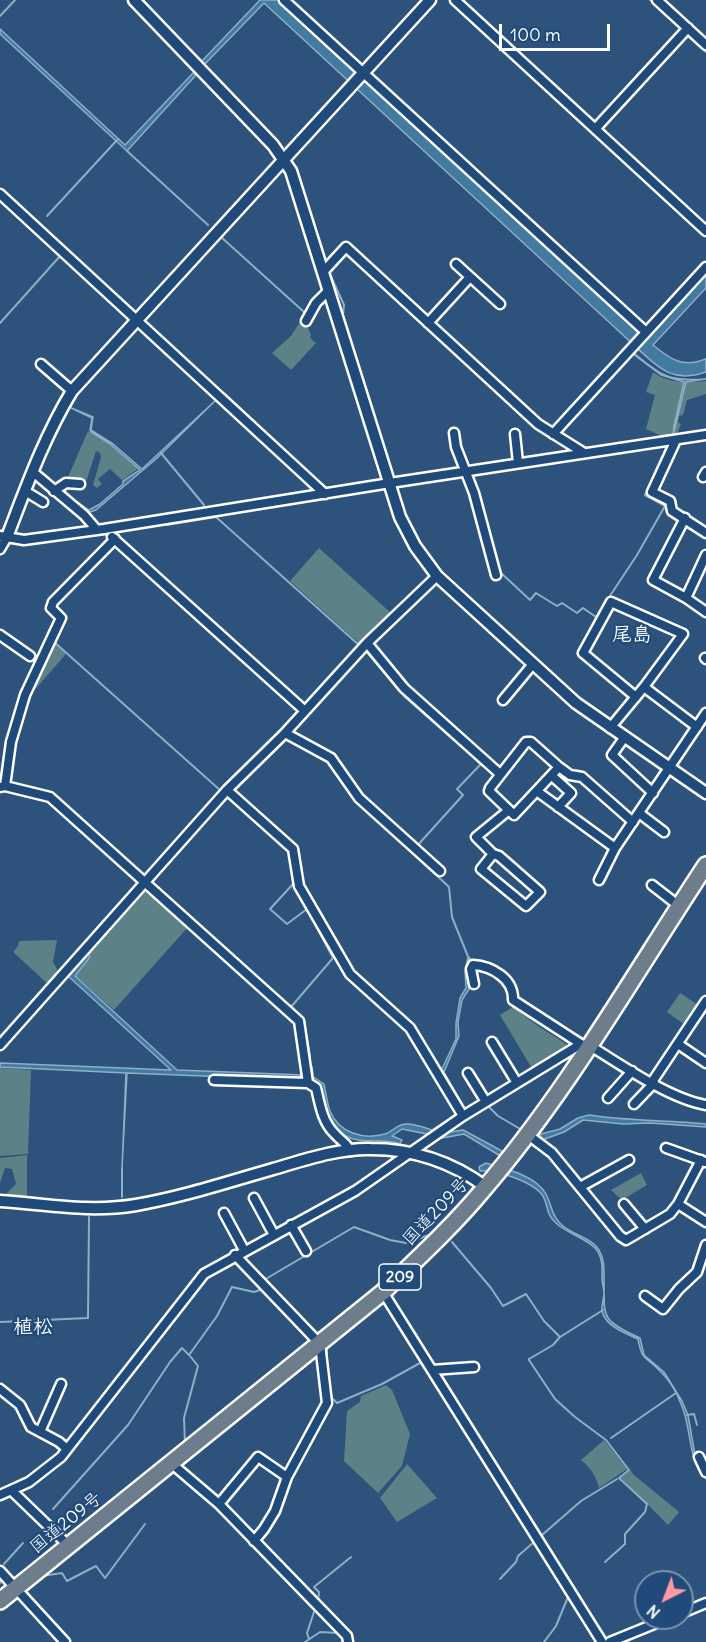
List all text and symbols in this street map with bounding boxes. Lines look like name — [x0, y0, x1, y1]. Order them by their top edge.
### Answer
scale bar — [502, 12, 613, 50]
text: 100 m — [510, 23, 561, 46]
district label: 尾島 — [612, 623, 652, 647]
street label: 国道209号 — [398, 1174, 474, 1250]
road number: 209 — [379, 1264, 421, 1290]
district label: 植松 — [13, 1315, 53, 1339]
street label: 国道209号 — [26, 1488, 106, 1558]
north arrow — [634, 1570, 694, 1630]
text: N — [642, 1601, 664, 1623]

